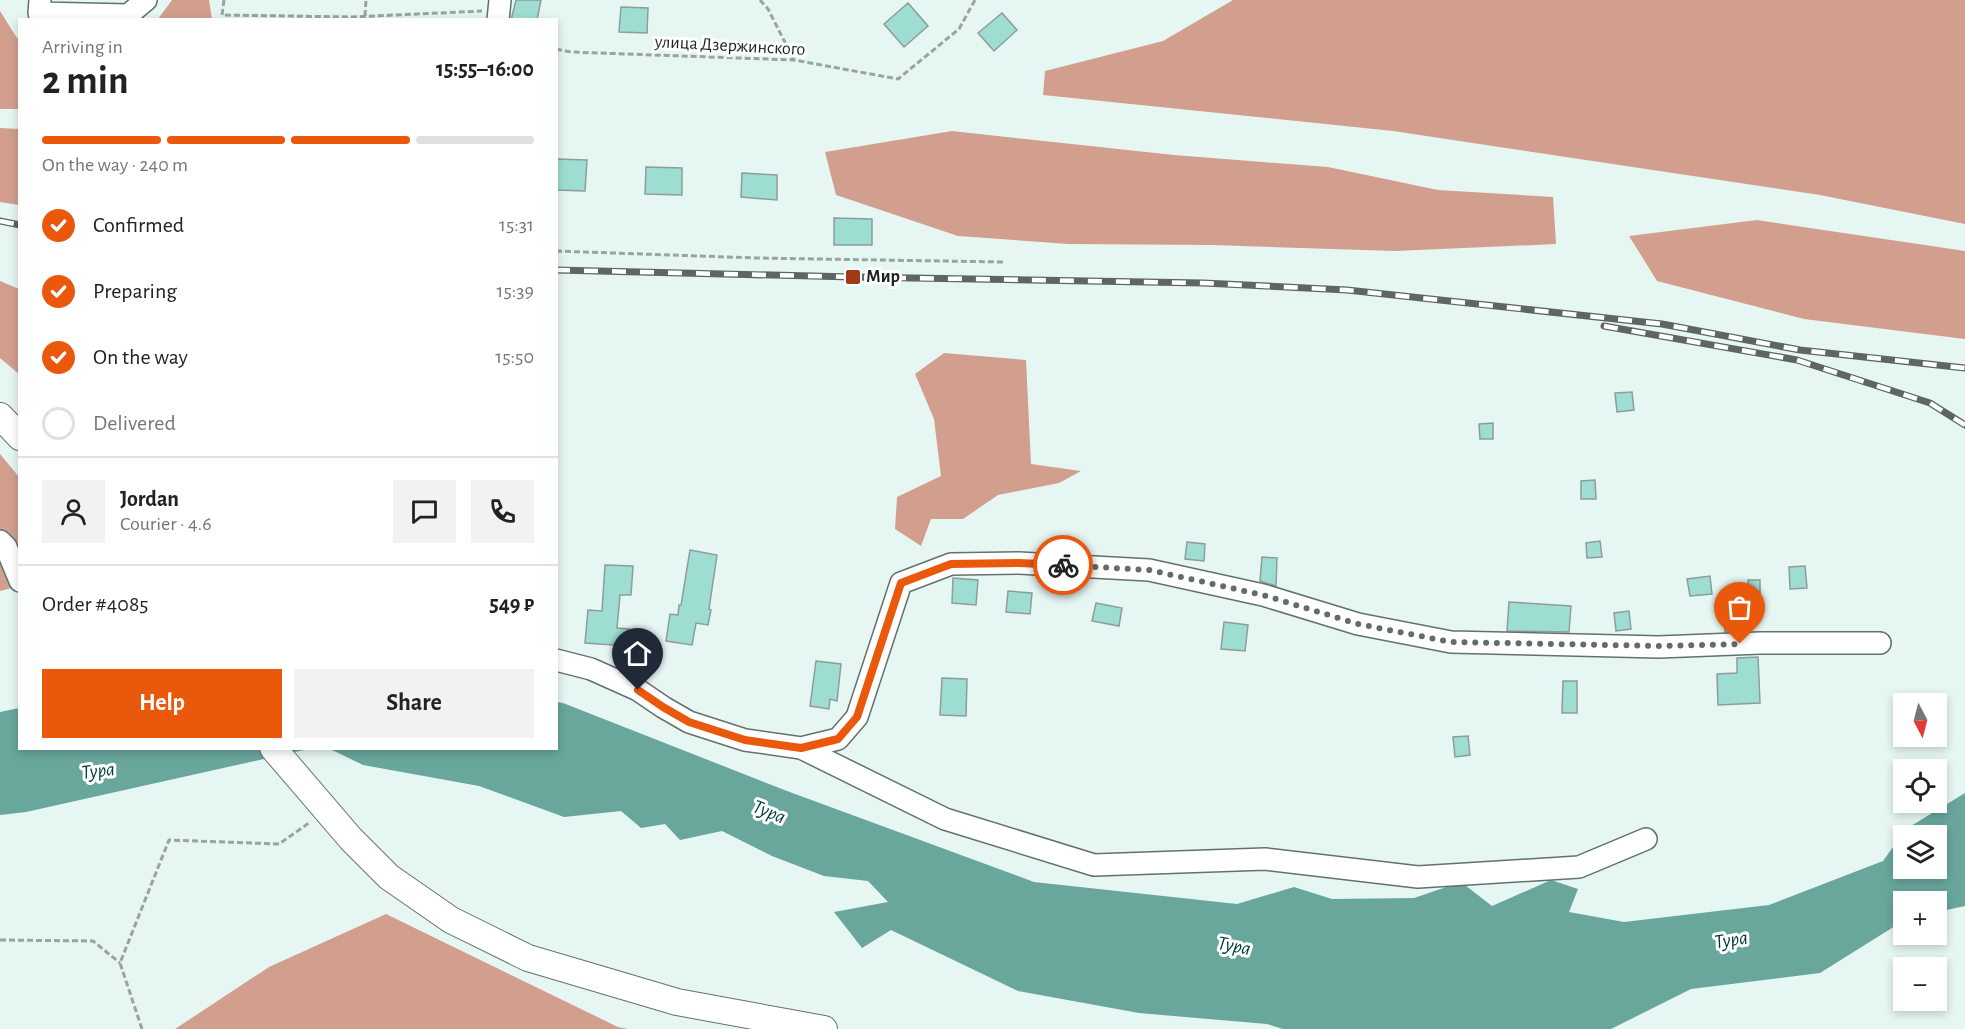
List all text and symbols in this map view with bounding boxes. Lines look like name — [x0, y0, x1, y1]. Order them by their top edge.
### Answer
street label: улица Дзержинского — [653, 33, 806, 59]
text: Arriving in — [42, 37, 123, 57]
text: 15:55–16:00 — [436, 58, 534, 80]
text: 2 min — [42, 62, 129, 101]
text: On the way · 240 m — [42, 155, 188, 175]
icon: check — [42, 209, 75, 242]
text: Confirmed — [93, 214, 184, 236]
text: 15:31 — [499, 215, 534, 235]
marker: Мир — [844, 268, 862, 286]
place label: Мир — [866, 268, 900, 286]
icon: check — [42, 275, 75, 308]
text: Preparing — [93, 280, 177, 302]
text: 15:39 — [497, 281, 534, 301]
icon: check — [42, 341, 75, 374]
text: On the way — [93, 346, 188, 368]
text: 15:50 — [495, 347, 534, 367]
text: Delivered — [93, 412, 176, 434]
button: person — [42, 480, 105, 543]
button: chat — [393, 480, 456, 543]
button: phone — [471, 480, 534, 543]
text: Jordan — [120, 488, 179, 510]
text: Courier · 4.6 — [120, 514, 212, 534]
courier — [1033, 535, 1093, 595]
icon: bike — [1047, 549, 1080, 582]
pin — [1714, 582, 1765, 644]
icon: bag — [1723, 591, 1756, 624]
text: Order #4085 — [42, 593, 149, 615]
text: 549 ₽ — [489, 593, 534, 615]
pin — [612, 628, 663, 690]
icon: home — [621, 637, 654, 670]
button: Help — [42, 669, 282, 738]
button: Share — [294, 669, 534, 738]
north arrow — [1893, 693, 1947, 747]
map controls — [1893, 693, 1947, 1011]
water label: Тура — [80, 759, 116, 783]
button: locate — [1893, 759, 1947, 813]
water label: Тура — [750, 796, 788, 828]
button: layers — [1893, 825, 1947, 879]
button: + — [1893, 891, 1947, 945]
water label: Тура — [1713, 928, 1749, 952]
water label: Тура — [1216, 933, 1252, 959]
button: − — [1893, 957, 1947, 1011]

